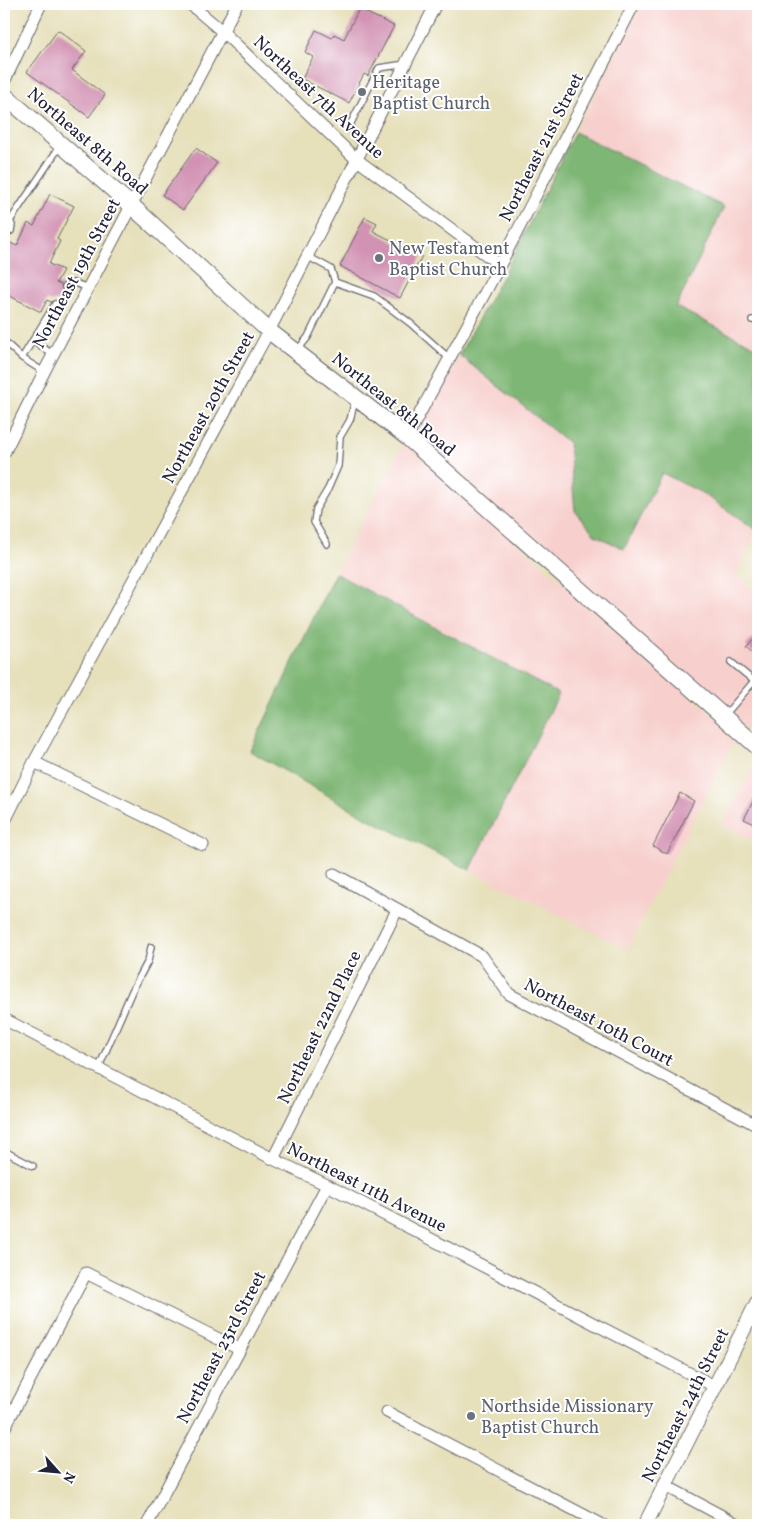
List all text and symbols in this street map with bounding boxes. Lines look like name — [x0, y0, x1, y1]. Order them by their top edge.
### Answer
street label: Northeast 7th Avenue — [247, 31, 389, 166]
street label: Northeast 21st Street — [494, 69, 591, 226]
place label: Heritage Baptist Church — [372, 71, 491, 117]
street label: Northeast 8th Road — [21, 82, 153, 202]
marker: Heritage Baptist Church — [356, 86, 368, 98]
street label: Northeast 19th Street — [27, 194, 128, 353]
place label: New Testament Baptist Church — [389, 237, 509, 283]
marker: New Testament Baptist Church — [373, 252, 385, 264]
street label: Northeast 20th Street — [157, 327, 262, 488]
street label: Northeast 8th Road — [326, 347, 460, 463]
street label: Northeast 22nd Place — [272, 947, 368, 1109]
street label: Northeast 10th Court — [519, 973, 678, 1073]
street label: Northeast 11th Avenue — [282, 1137, 450, 1239]
street label: Northeast 23rd Street — [172, 1267, 273, 1428]
street label: Northeast 24th Street — [637, 1324, 736, 1487]
place label: Northside Missionary Baptist Church — [481, 1395, 654, 1441]
marker: Northside Missionary Baptist Church — [465, 1410, 477, 1422]
north arrow — [32, 1446, 82, 1496]
text: N — [57, 1468, 79, 1486]

